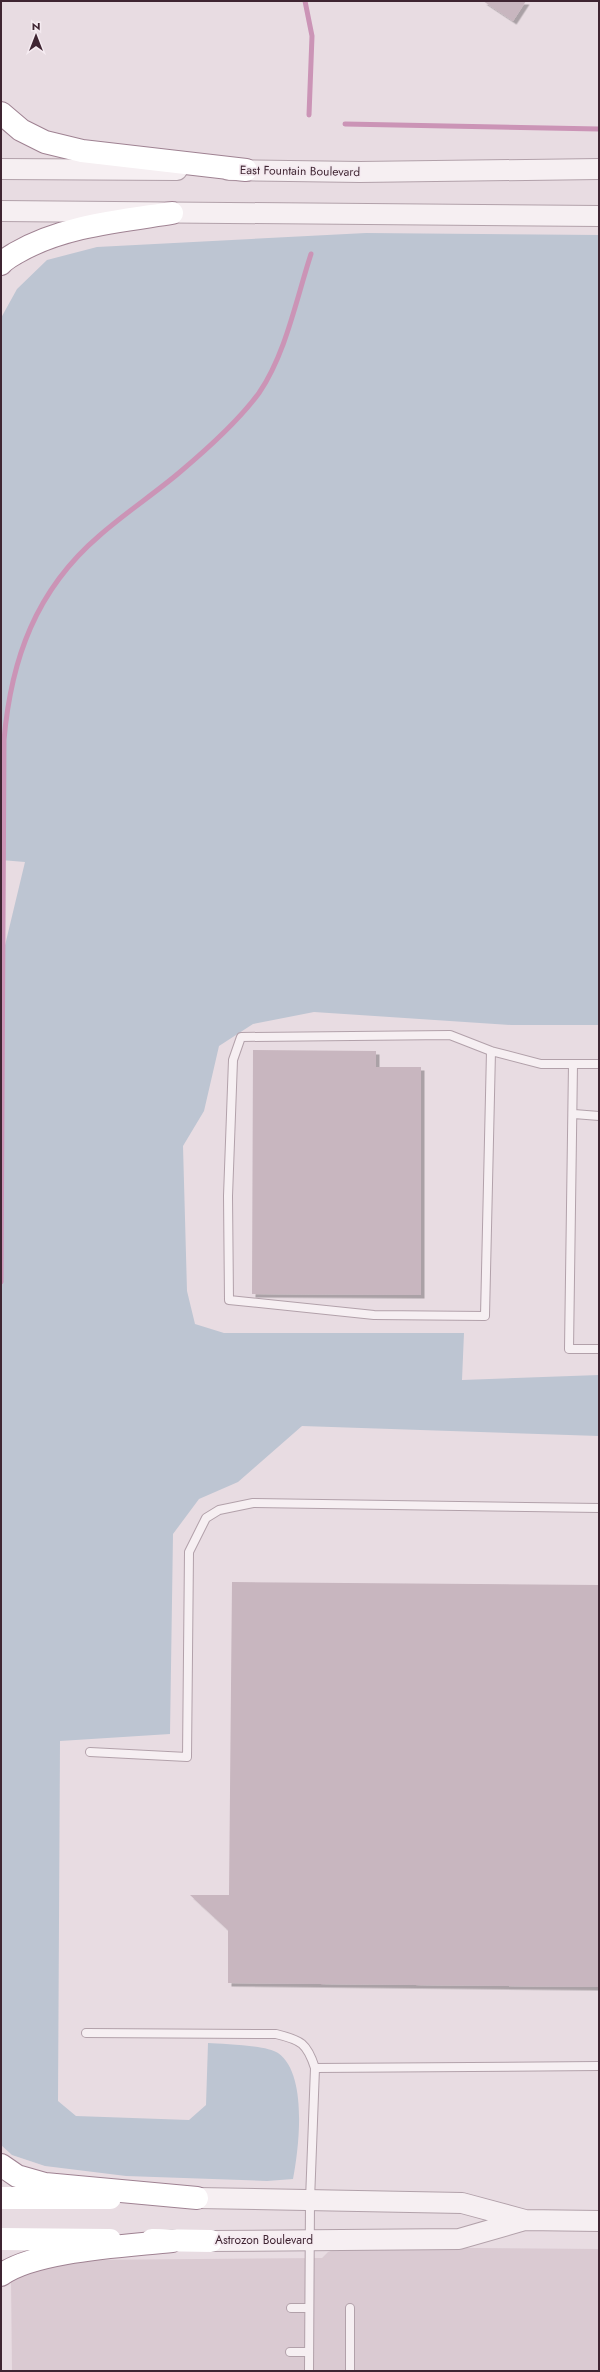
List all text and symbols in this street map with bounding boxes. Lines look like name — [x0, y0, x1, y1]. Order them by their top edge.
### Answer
north arrow — [16, 16, 56, 56]
text: N — [32, 18, 40, 34]
street label: East Fountain Boulevard — [240, 161, 360, 181]
street label: Astrozon Boulevard — [215, 2231, 313, 2249]

